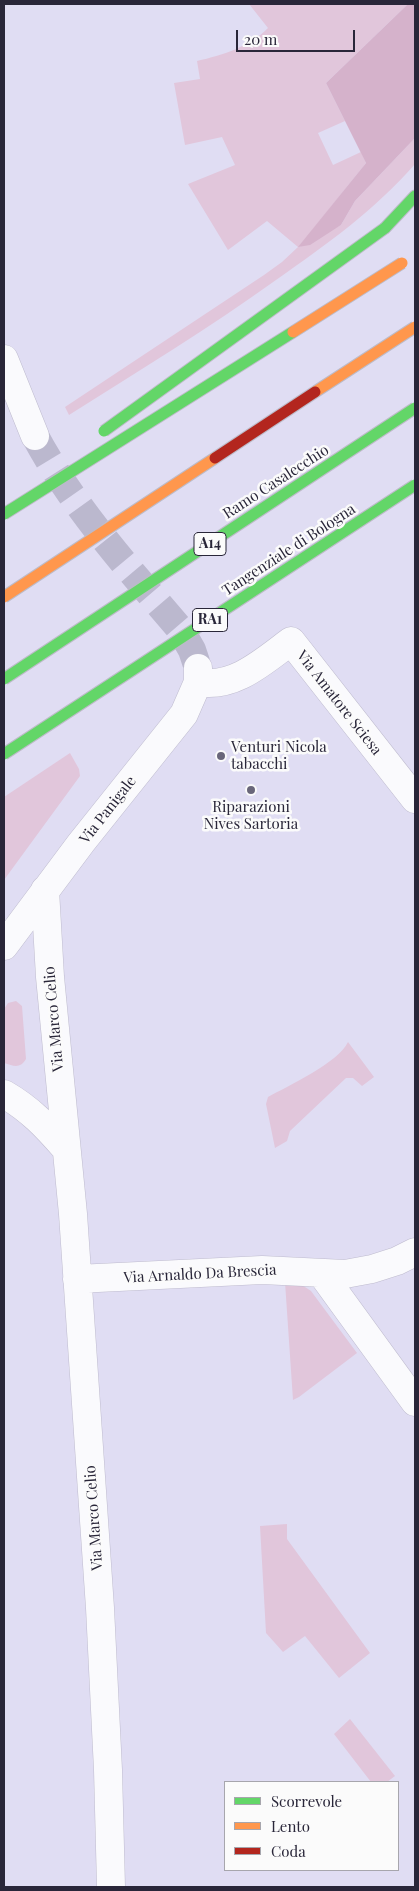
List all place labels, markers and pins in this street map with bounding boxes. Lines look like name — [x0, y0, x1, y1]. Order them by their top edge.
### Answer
place label: Venturi Nicola tabacchi — [231, 738, 327, 773]
marker: Venturi Nicola tabacchi — [215, 750, 227, 762]
marker: Riparazioni Nives Sartoria — [245, 784, 257, 796]
place label: Riparazioni Nives Sartoria — [204, 798, 298, 833]

